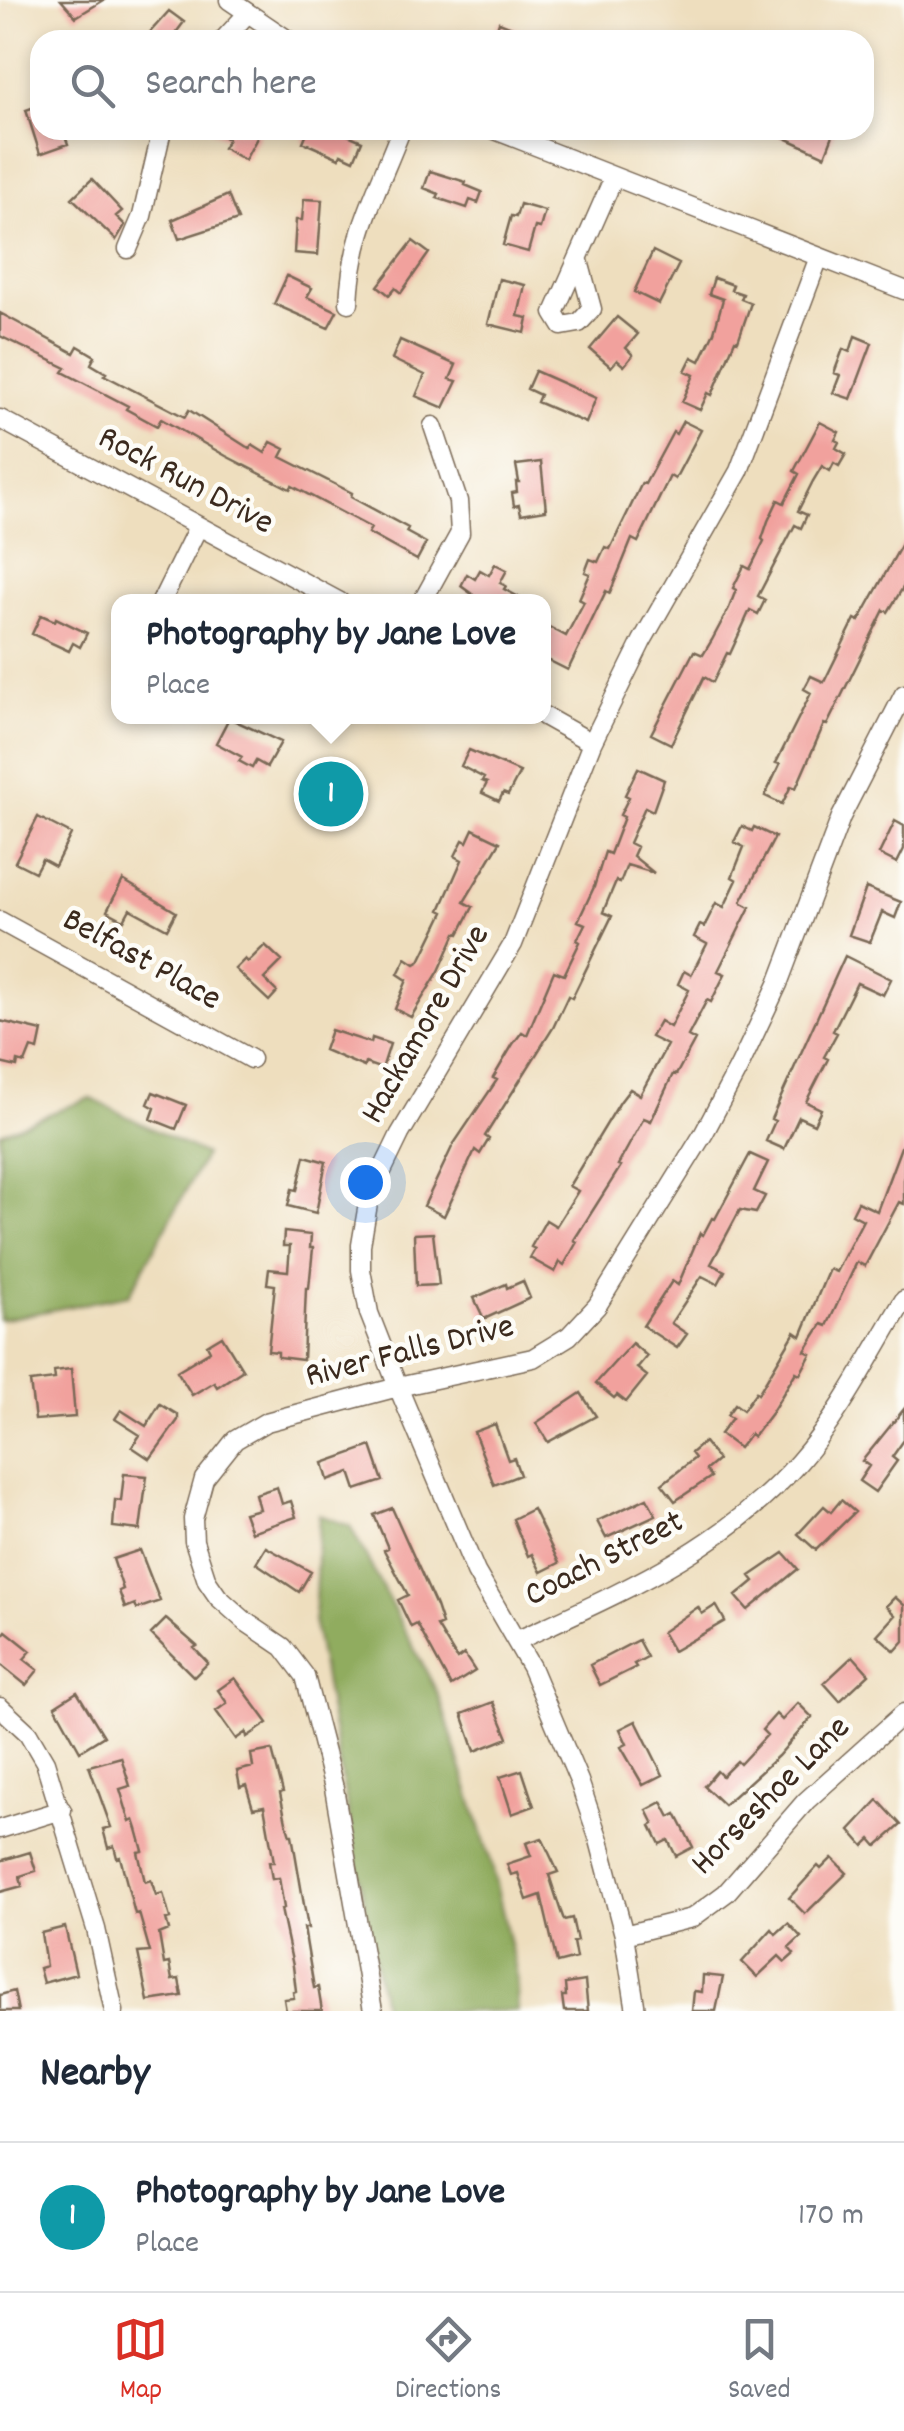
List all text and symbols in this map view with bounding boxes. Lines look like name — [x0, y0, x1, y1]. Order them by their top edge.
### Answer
search box — [30, 30, 874, 140]
icon: search — [65, 58, 120, 113]
text: Search here — [145, 58, 317, 113]
street label: Rock Run Drive — [88, 415, 282, 549]
popup — [111, 594, 551, 724]
text: Photography by Jane Love — [146, 609, 516, 664]
text: Place — [146, 664, 210, 710]
pin: 1 — [298, 756, 364, 832]
street label: Belfast Place — [52, 897, 230, 1025]
street label: Hackamore Drive — [350, 916, 504, 1134]
your location — [340, 1157, 391, 1208]
street label: River Falls Drive — [300, 1303, 520, 1403]
street label: Coach Street — [517, 1499, 693, 1621]
street label: Horseshoe Lane — [681, 1706, 863, 1888]
text: Nearby — [40, 2046, 150, 2106]
text: Photography by Jane Love — [135, 2167, 505, 2222]
text: 1 — [69, 2194, 76, 2240]
text: 170 m — [798, 2194, 864, 2240]
text: Place — [135, 2222, 199, 2268]
tab: Map — [113, 2312, 168, 2412]
tab: Directions — [395, 2312, 501, 2412]
tab: Saved — [728, 2312, 791, 2412]

